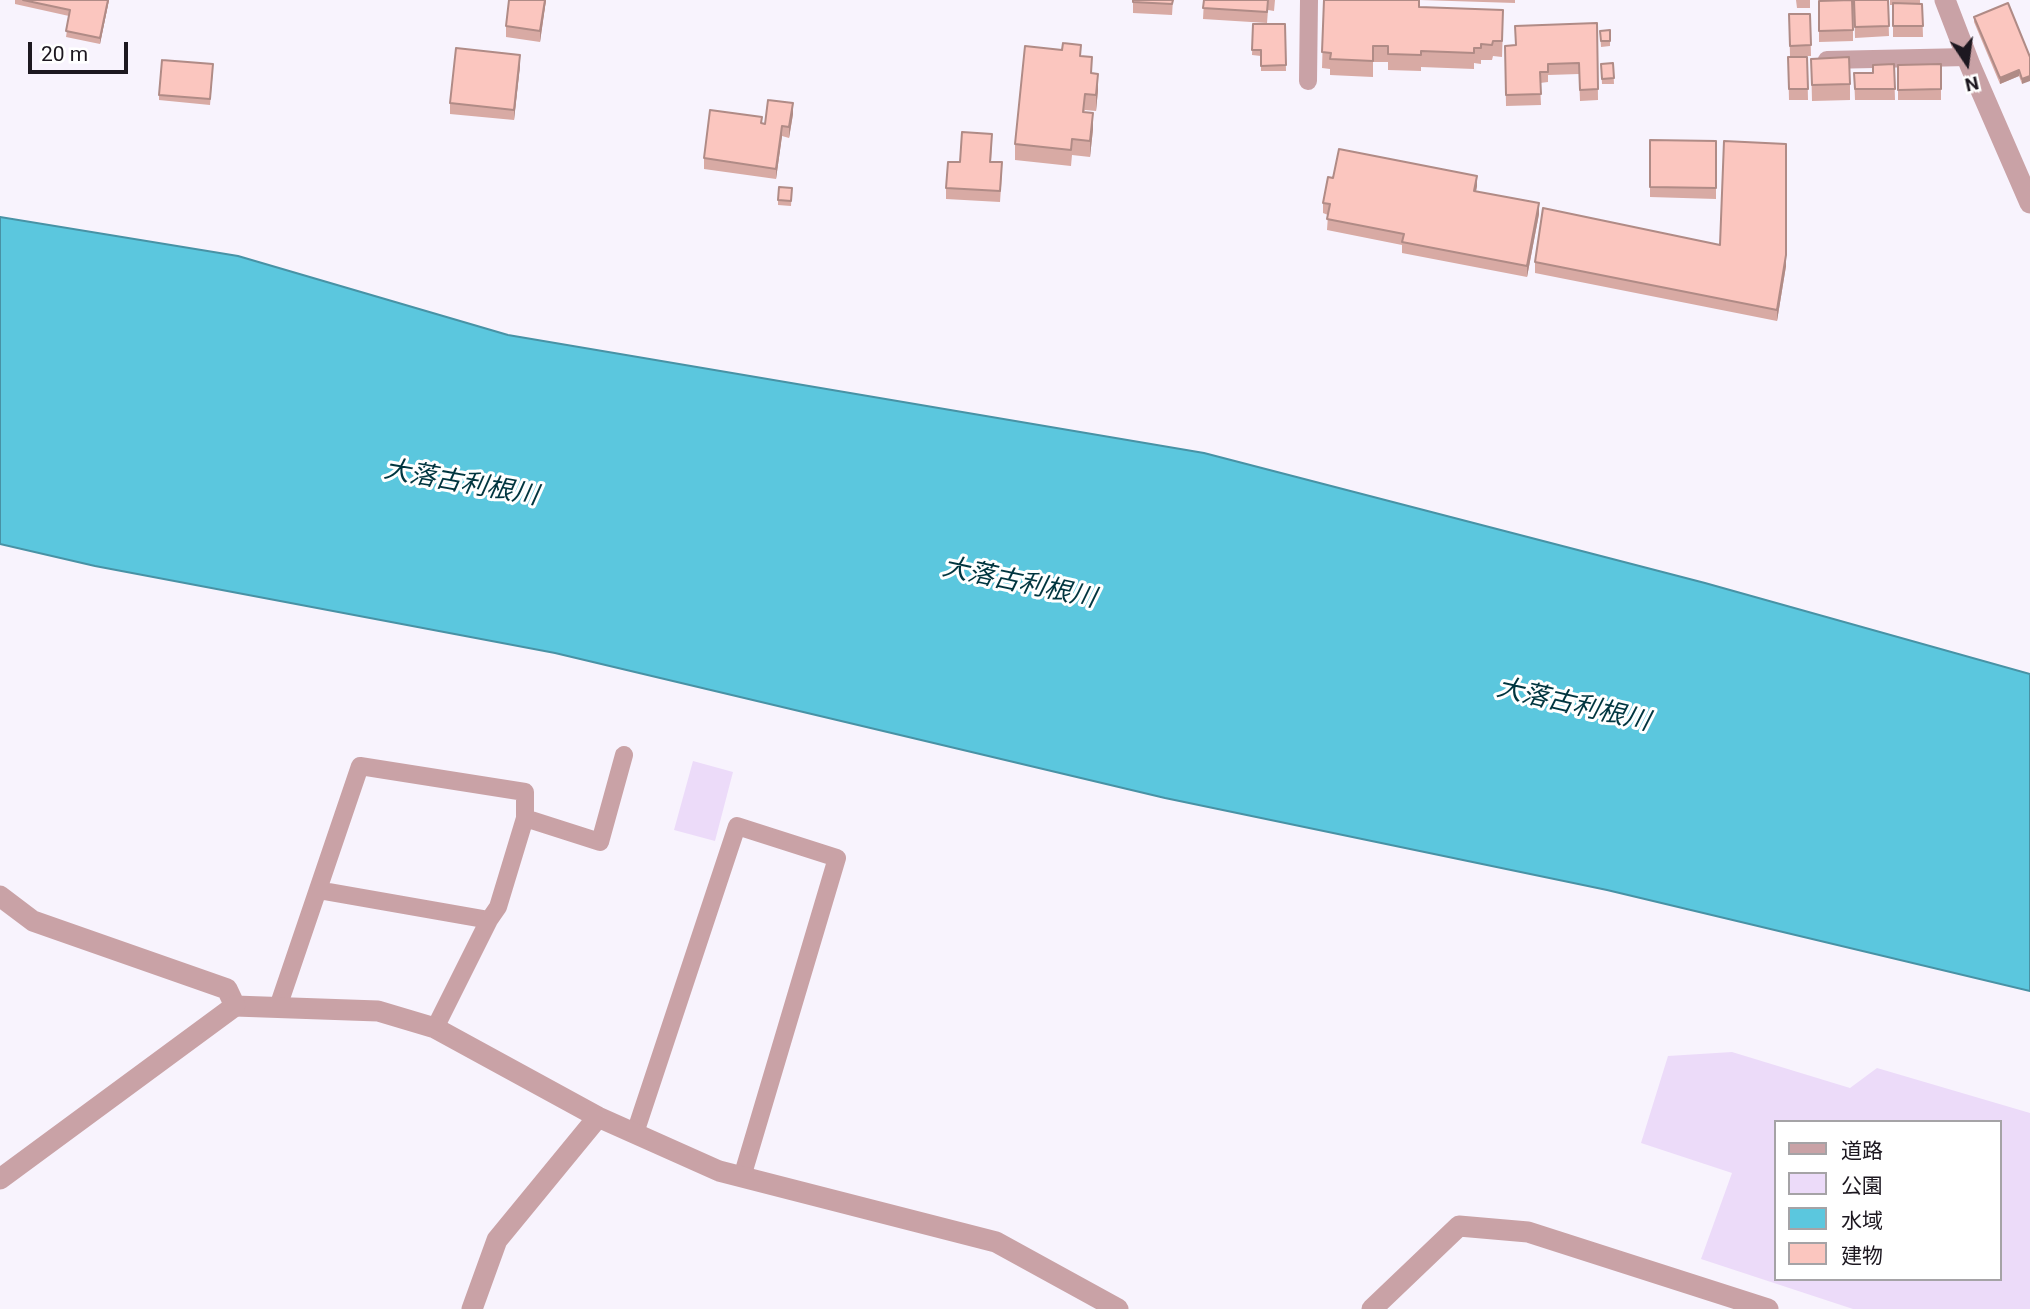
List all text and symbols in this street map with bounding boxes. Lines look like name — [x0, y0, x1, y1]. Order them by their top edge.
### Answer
scale bar — [32, 28, 131, 72]
north arrow — [1932, 28, 2002, 98]
text: 20 m — [41, 42, 88, 66]
text: N — [1963, 71, 1981, 97]
water label: 大落古利根川 — [381, 455, 541, 513]
water label: 大落古利根川 — [939, 553, 1099, 615]
water label: 大落古利根川 — [1493, 673, 1653, 739]
legend — [1774, 1120, 2002, 1281]
text: 道路 — [1841, 1139, 1883, 1163]
text: 公園 — [1841, 1174, 1883, 1198]
text: 水域 — [1841, 1209, 1883, 1233]
text: 建物 — [1841, 1244, 1883, 1268]

